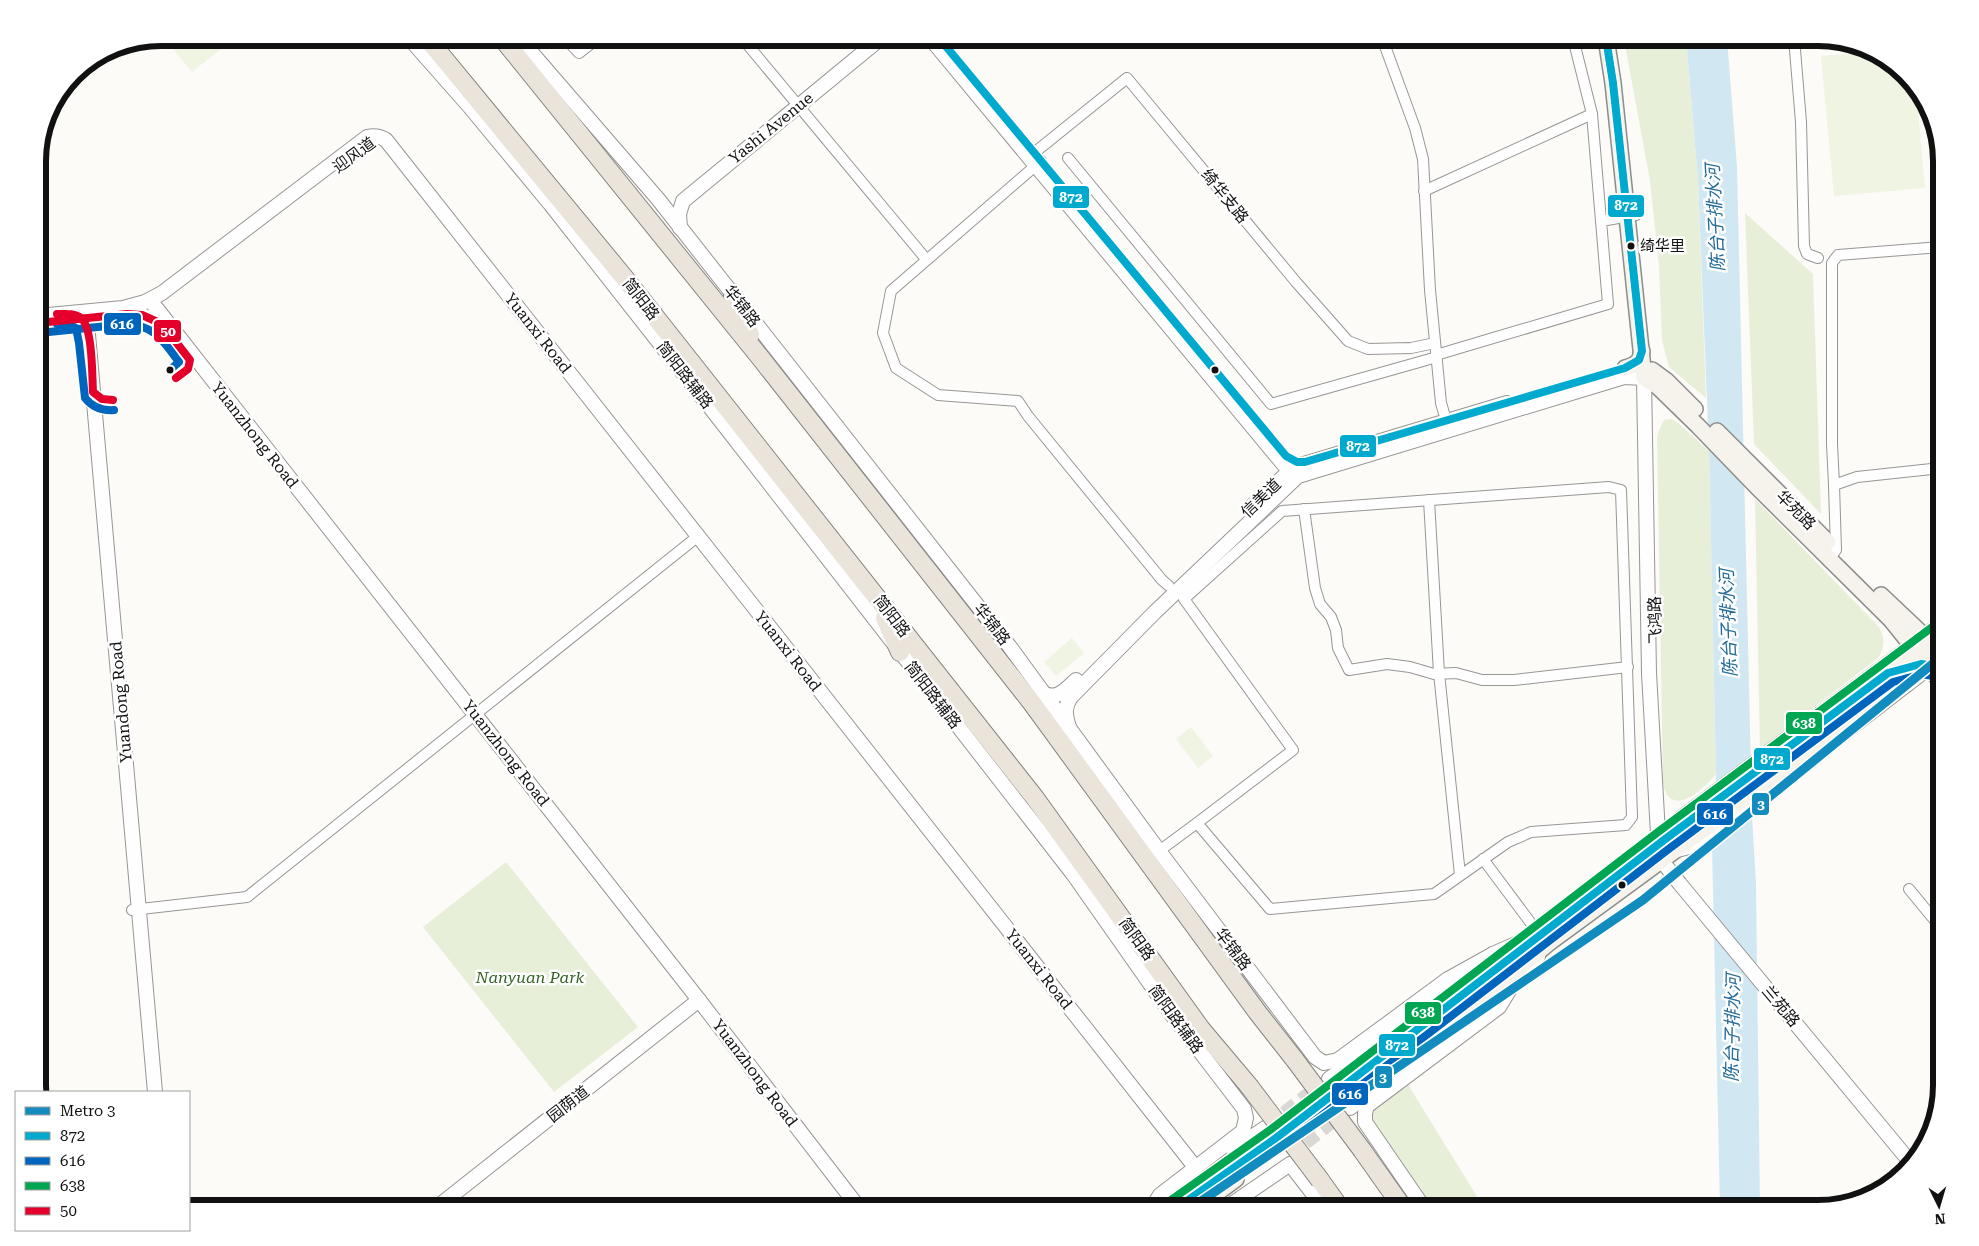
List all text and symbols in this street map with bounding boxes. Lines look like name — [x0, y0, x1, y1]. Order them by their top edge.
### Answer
street label: Yashi Avenue — [725, 88, 817, 168]
street label: 迎风道 — [329, 133, 379, 177]
water label: 陈台子排水河 — [1702, 161, 1728, 272]
street label: 绮华支路 — [1197, 165, 1253, 227]
line badge: 872 — [1052, 185, 1090, 209]
text: 872 — [1059, 189, 1083, 205]
line badge: 872 — [1607, 194, 1645, 218]
text: 872 — [1614, 197, 1638, 213]
place label: 绮华里 — [1640, 237, 1685, 255]
marker: 绮华里 — [1626, 241, 1636, 251]
street label: 简阳路 — [619, 274, 663, 324]
street label: 华锦路 — [720, 281, 764, 331]
street label: Yuanxi Road — [501, 289, 575, 377]
line badge: 616 — [103, 312, 142, 336]
text: 616 — [110, 316, 134, 332]
line badge: 50 — [153, 319, 182, 343]
text: 50 — [160, 323, 176, 339]
street label: 简阳路辅路 — [653, 338, 717, 412]
unlabelled marker — [165, 365, 175, 375]
unlabelled marker — [1210, 365, 1220, 375]
street label: Yuanzhong Road — [208, 378, 302, 492]
line badge: 872 — [1339, 434, 1377, 458]
text: 872 — [1346, 438, 1370, 454]
street label: 信美道 — [1237, 474, 1285, 522]
street label: 华苑路 — [1772, 486, 1820, 534]
water label: 陈台子排水河 — [1716, 566, 1740, 677]
street label: 简阳路 — [870, 591, 914, 641]
street label: 飞鸿路 — [1645, 596, 1665, 644]
street label: 华锦路 — [970, 599, 1014, 649]
street label: Yuanxi Road — [751, 607, 825, 695]
street label: Yuandong Road — [106, 640, 136, 764]
street label: 简阳路辅路 — [901, 658, 965, 732]
street label: Yuanzhong Road — [459, 696, 553, 810]
line badge: 638 — [1785, 711, 1823, 735]
text: 638 — [1792, 715, 1816, 731]
line badge: 872 — [1753, 747, 1791, 771]
text: 872 — [1760, 751, 1784, 767]
line badge: 3 — [1751, 792, 1770, 816]
text: 3 — [1757, 796, 1765, 812]
line badge: 616 — [1696, 802, 1734, 826]
text: 616 — [1703, 806, 1727, 822]
unlabelled marker — [1617, 880, 1627, 890]
street label: 简阳路 — [1115, 914, 1159, 964]
street label: 华锦路 — [1211, 924, 1255, 974]
street label: Yuanxi Road — [1002, 925, 1076, 1013]
park label: Nanyuan Park — [475, 968, 584, 987]
water label: 陈台子排水河 — [1721, 971, 1743, 1082]
street label: 简阳路辅路 — [1145, 981, 1207, 1057]
street label: 兰苑路 — [1758, 982, 1804, 1030]
line badge: 638 — [1404, 1001, 1442, 1025]
text: 638 — [1411, 1004, 1435, 1020]
street label: Yuanzhong Road — [708, 1016, 802, 1130]
line badge: 872 — [1378, 1033, 1416, 1057]
text: 872 — [1385, 1037, 1409, 1053]
line badge: 3 — [1374, 1065, 1393, 1089]
text: 3 — [1379, 1069, 1387, 1085]
street label: 园荫道 — [543, 1082, 593, 1126]
line badge: 616 — [1331, 1082, 1369, 1106]
text: 616 — [1338, 1086, 1362, 1102]
legend — [15, 1091, 190, 1231]
text: Metro 3 — [60, 1102, 115, 1120]
text: 872 — [60, 1127, 85, 1145]
text: 616 — [60, 1152, 85, 1170]
text: 638 — [60, 1177, 85, 1195]
north arrow — [1914, 1181, 1964, 1231]
text: 50 — [60, 1202, 77, 1220]
text: N — [1934, 1211, 1946, 1227]

